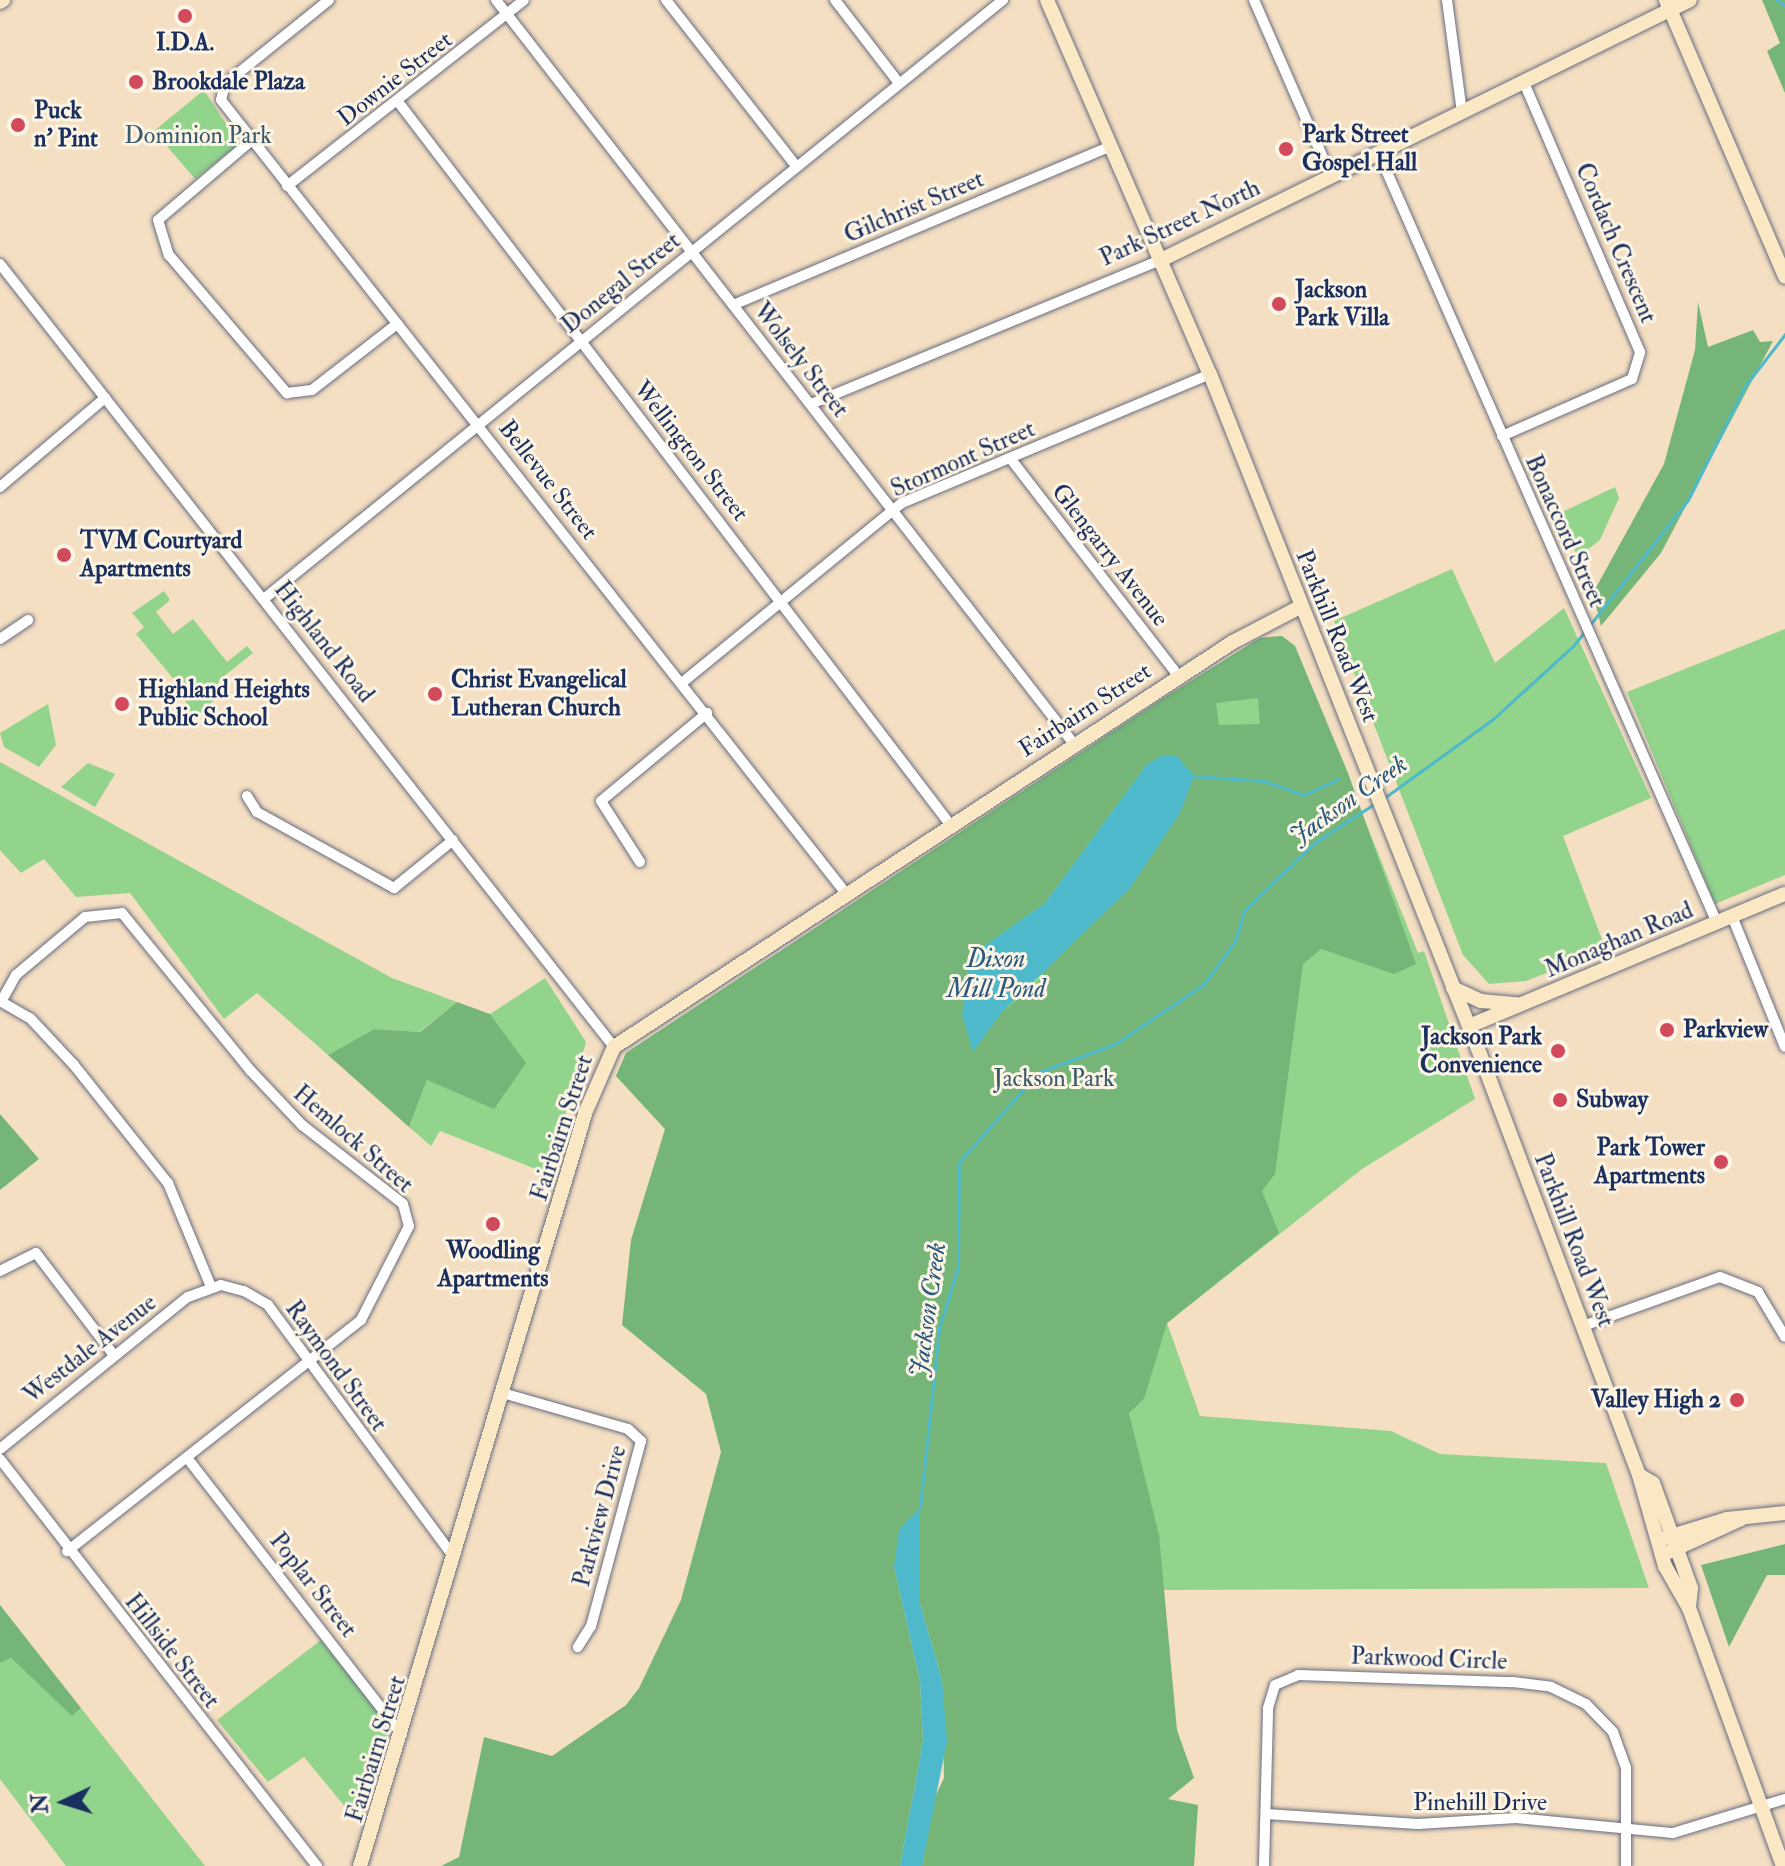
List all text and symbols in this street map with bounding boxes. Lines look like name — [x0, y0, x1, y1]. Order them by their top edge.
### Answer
marker: I.D.A. — [176, 7, 194, 25]
street label: Downie Street — [332, 25, 458, 133]
place label: I.D.A. — [156, 29, 214, 57]
place label: Brookdale Plaza — [152, 68, 305, 96]
marker: Brookdale Plaza — [127, 73, 145, 91]
place label: Puck n' Pint — [34, 97, 98, 153]
marker: Puck n' Pint — [9, 116, 27, 134]
place label: Park Street Gospel Hall — [1302, 121, 1417, 177]
park label: Dominion Park — [124, 122, 272, 150]
marker: Park Street Gospel Hall — [1277, 140, 1295, 158]
street label: Cordach Crescent — [1569, 159, 1663, 327]
street label: Gilchrist Street — [840, 165, 988, 249]
street label: Park Street North — [1095, 173, 1265, 273]
street label: Donegal Street — [556, 226, 686, 340]
place label: Jackson Park Villa — [1295, 276, 1389, 332]
marker: Jackson Park Villa — [1270, 295, 1288, 313]
street label: Wolsely Street — [747, 297, 855, 423]
street label: Wellington Street — [627, 375, 755, 527]
street label: Stormont Street — [887, 414, 1039, 504]
street label: Bellevue Street — [492, 415, 604, 545]
street label: Bonaccord Street — [1519, 450, 1611, 612]
street label: Glengarry Avenue — [1045, 478, 1175, 632]
place label: TVM Courtyard Apartments — [80, 527, 242, 583]
marker: TVM Courtyard Apartments — [55, 546, 73, 564]
street label: Parkhill Road West — [1289, 546, 1385, 726]
street label: Highland Road — [268, 576, 380, 708]
street label: Fairbairn Street — [1013, 657, 1157, 763]
place label: Christ Evangelical Lutheran Church — [451, 666, 627, 722]
place label: Highland Heights Public School — [138, 676, 310, 732]
marker: Christ Evangelical Lutheran Church — [426, 685, 444, 703]
marker: Highland Heights Public School — [113, 695, 131, 713]
water label: Jackson Creek — [1284, 749, 1414, 853]
street label: Monaghan Road — [1540, 896, 1698, 984]
water label: Dixon Mill Pond — [947, 944, 1045, 1006]
place label: Parkview — [1683, 1016, 1768, 1044]
marker: Parkview — [1658, 1021, 1676, 1039]
place label: Jackson Park Convenience — [1420, 1023, 1542, 1079]
marker: Jackson Park Convenience — [1549, 1042, 1567, 1060]
street label: Fairbairn Street — [525, 1051, 599, 1205]
park label: Jackson Park — [994, 1065, 1114, 1093]
street label: Hemlock Street — [287, 1079, 419, 1199]
place label: Subway — [1576, 1086, 1648, 1114]
marker: Subway — [1551, 1091, 1569, 1109]
place label: Park Tower Apartments — [1594, 1134, 1705, 1190]
street label: Parkhill Road West — [1528, 1149, 1620, 1331]
marker: Park Tower Apartments — [1712, 1153, 1730, 1171]
marker: Woodling Apartments — [484, 1215, 502, 1233]
place label: Woodling Apartments — [438, 1237, 548, 1293]
water label: Jackson Creek — [904, 1241, 954, 1379]
street label: Westdale Avenue — [18, 1288, 162, 1410]
street label: Raymond Street — [279, 1295, 393, 1437]
place label: Valley High 2 — [1591, 1386, 1721, 1414]
marker: Valley High 2 — [1728, 1391, 1746, 1409]
street label: Parkview Drive — [567, 1442, 633, 1590]
street label: Poplar Street — [263, 1527, 363, 1643]
street label: Hillside Street — [118, 1588, 226, 1714]
street label: Parkwood Circle — [1350, 1642, 1508, 1676]
street label: Fairbairn Street — [340, 1672, 412, 1826]
north arrow — [24, 1762, 104, 1842]
street label: Pinehill Drive — [1413, 1789, 1547, 1817]
text: N — [25, 1793, 55, 1814]

